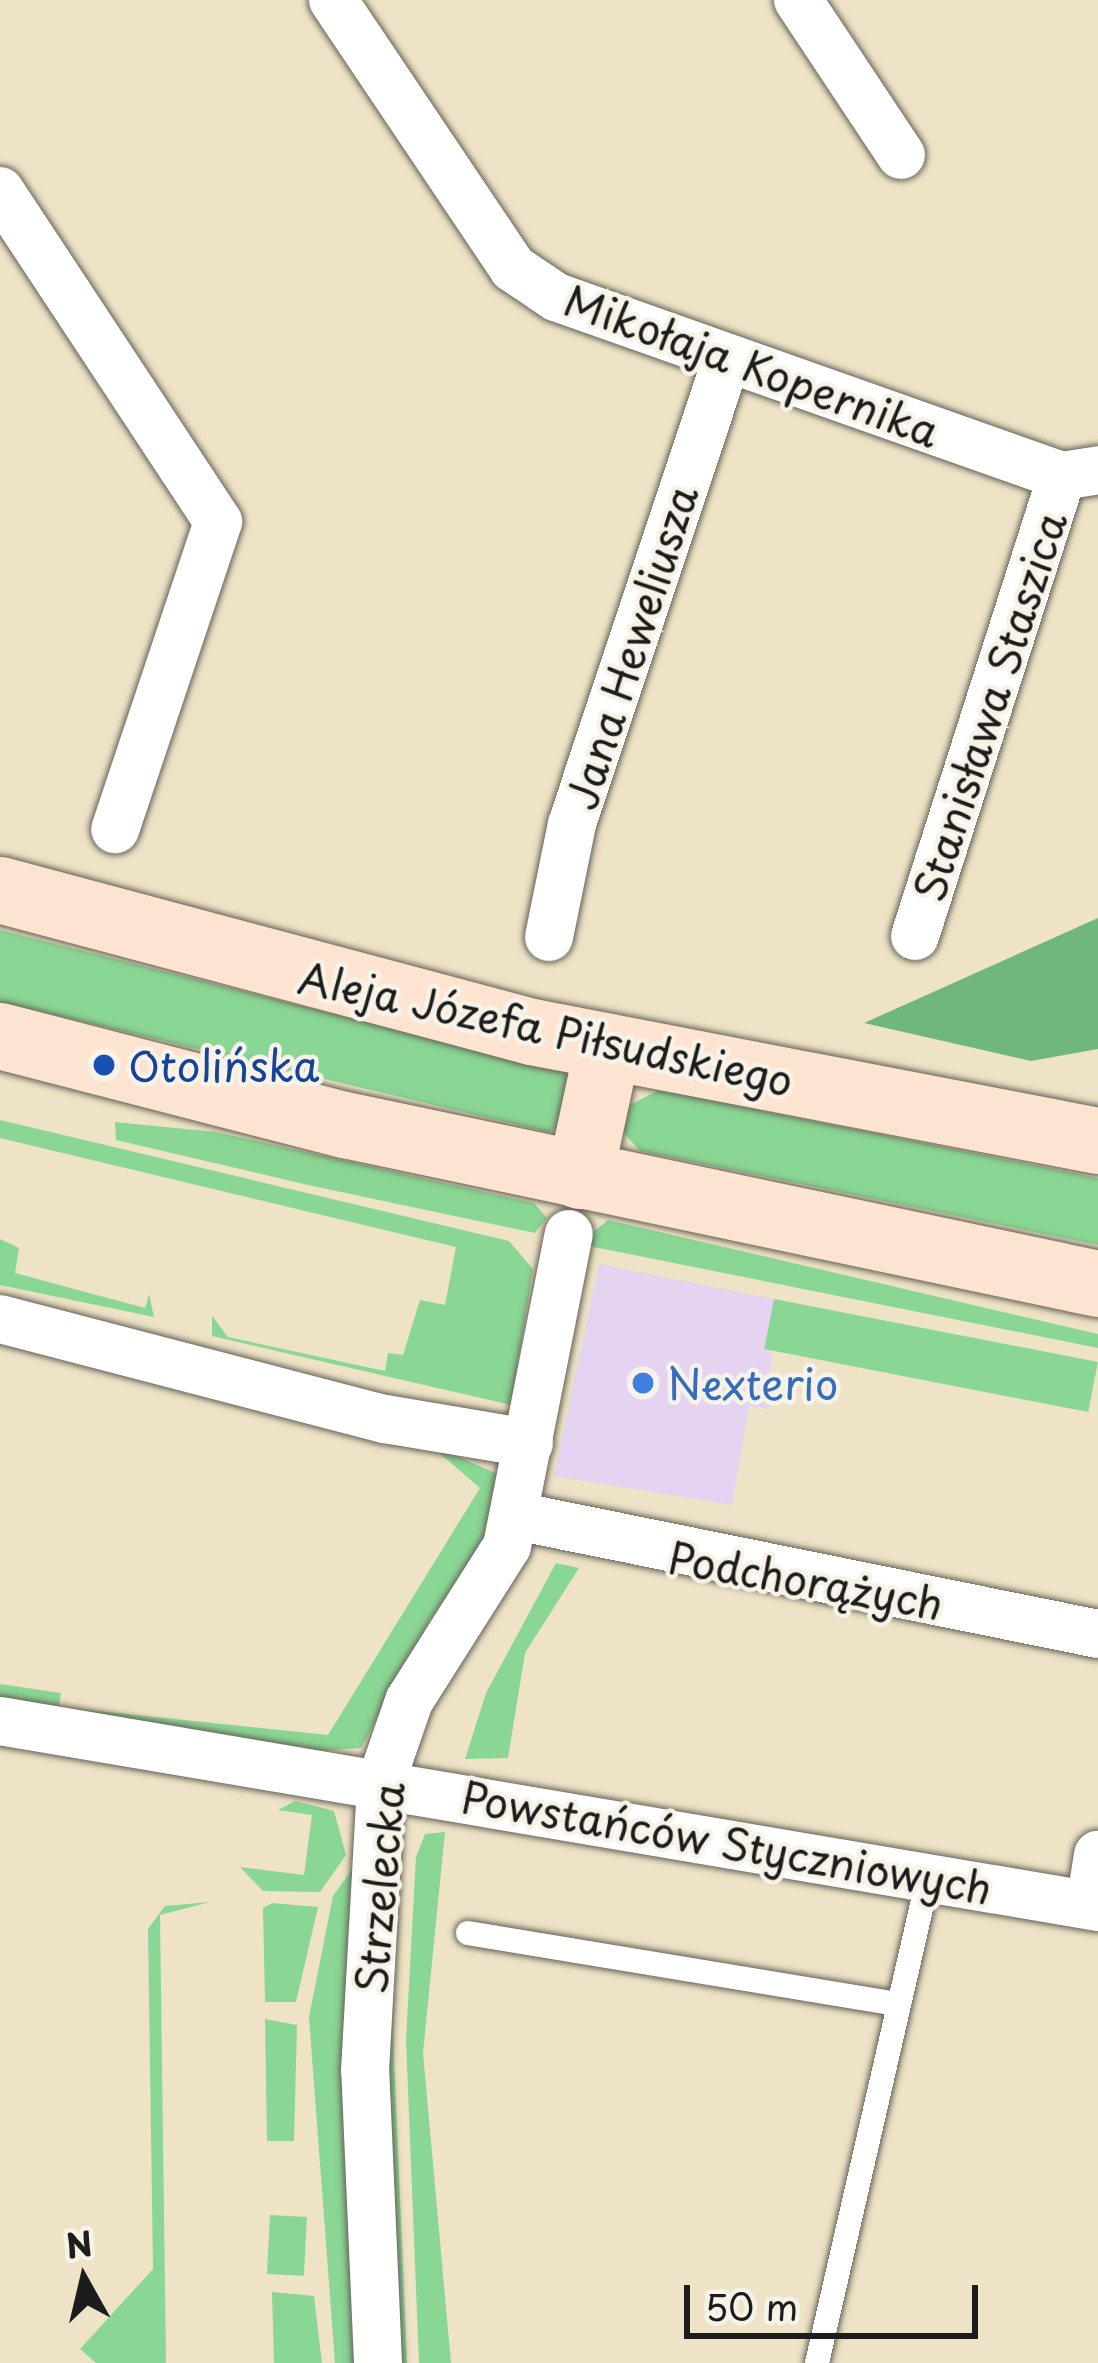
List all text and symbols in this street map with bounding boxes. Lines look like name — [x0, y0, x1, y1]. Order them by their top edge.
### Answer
street label: Mikołaja Kopernika — [558, 274, 946, 456]
street label: Jana Heweliusza — [555, 479, 707, 815]
street label: Stanisława Staszica — [902, 505, 1076, 907]
street label: Aleja Józefa Piłsudskiego — [294, 951, 798, 1105]
place label: Otolińska — [128, 1040, 319, 1090]
marker: Otolińska — [91, 1052, 117, 1078]
place label: Nexterio — [667, 1358, 838, 1408]
marker: Nexterio — [630, 1370, 656, 1396]
street label: Podchorążych — [665, 1531, 947, 1629]
street label: Powstańców Styczniowych — [460, 1771, 994, 1913]
street label: Strzelecka — [345, 1780, 413, 1996]
text: N — [63, 2217, 95, 2270]
north arrow — [24, 2219, 144, 2339]
scale bar — [690, 2261, 984, 2335]
text: 50 m — [705, 2279, 798, 2333]

